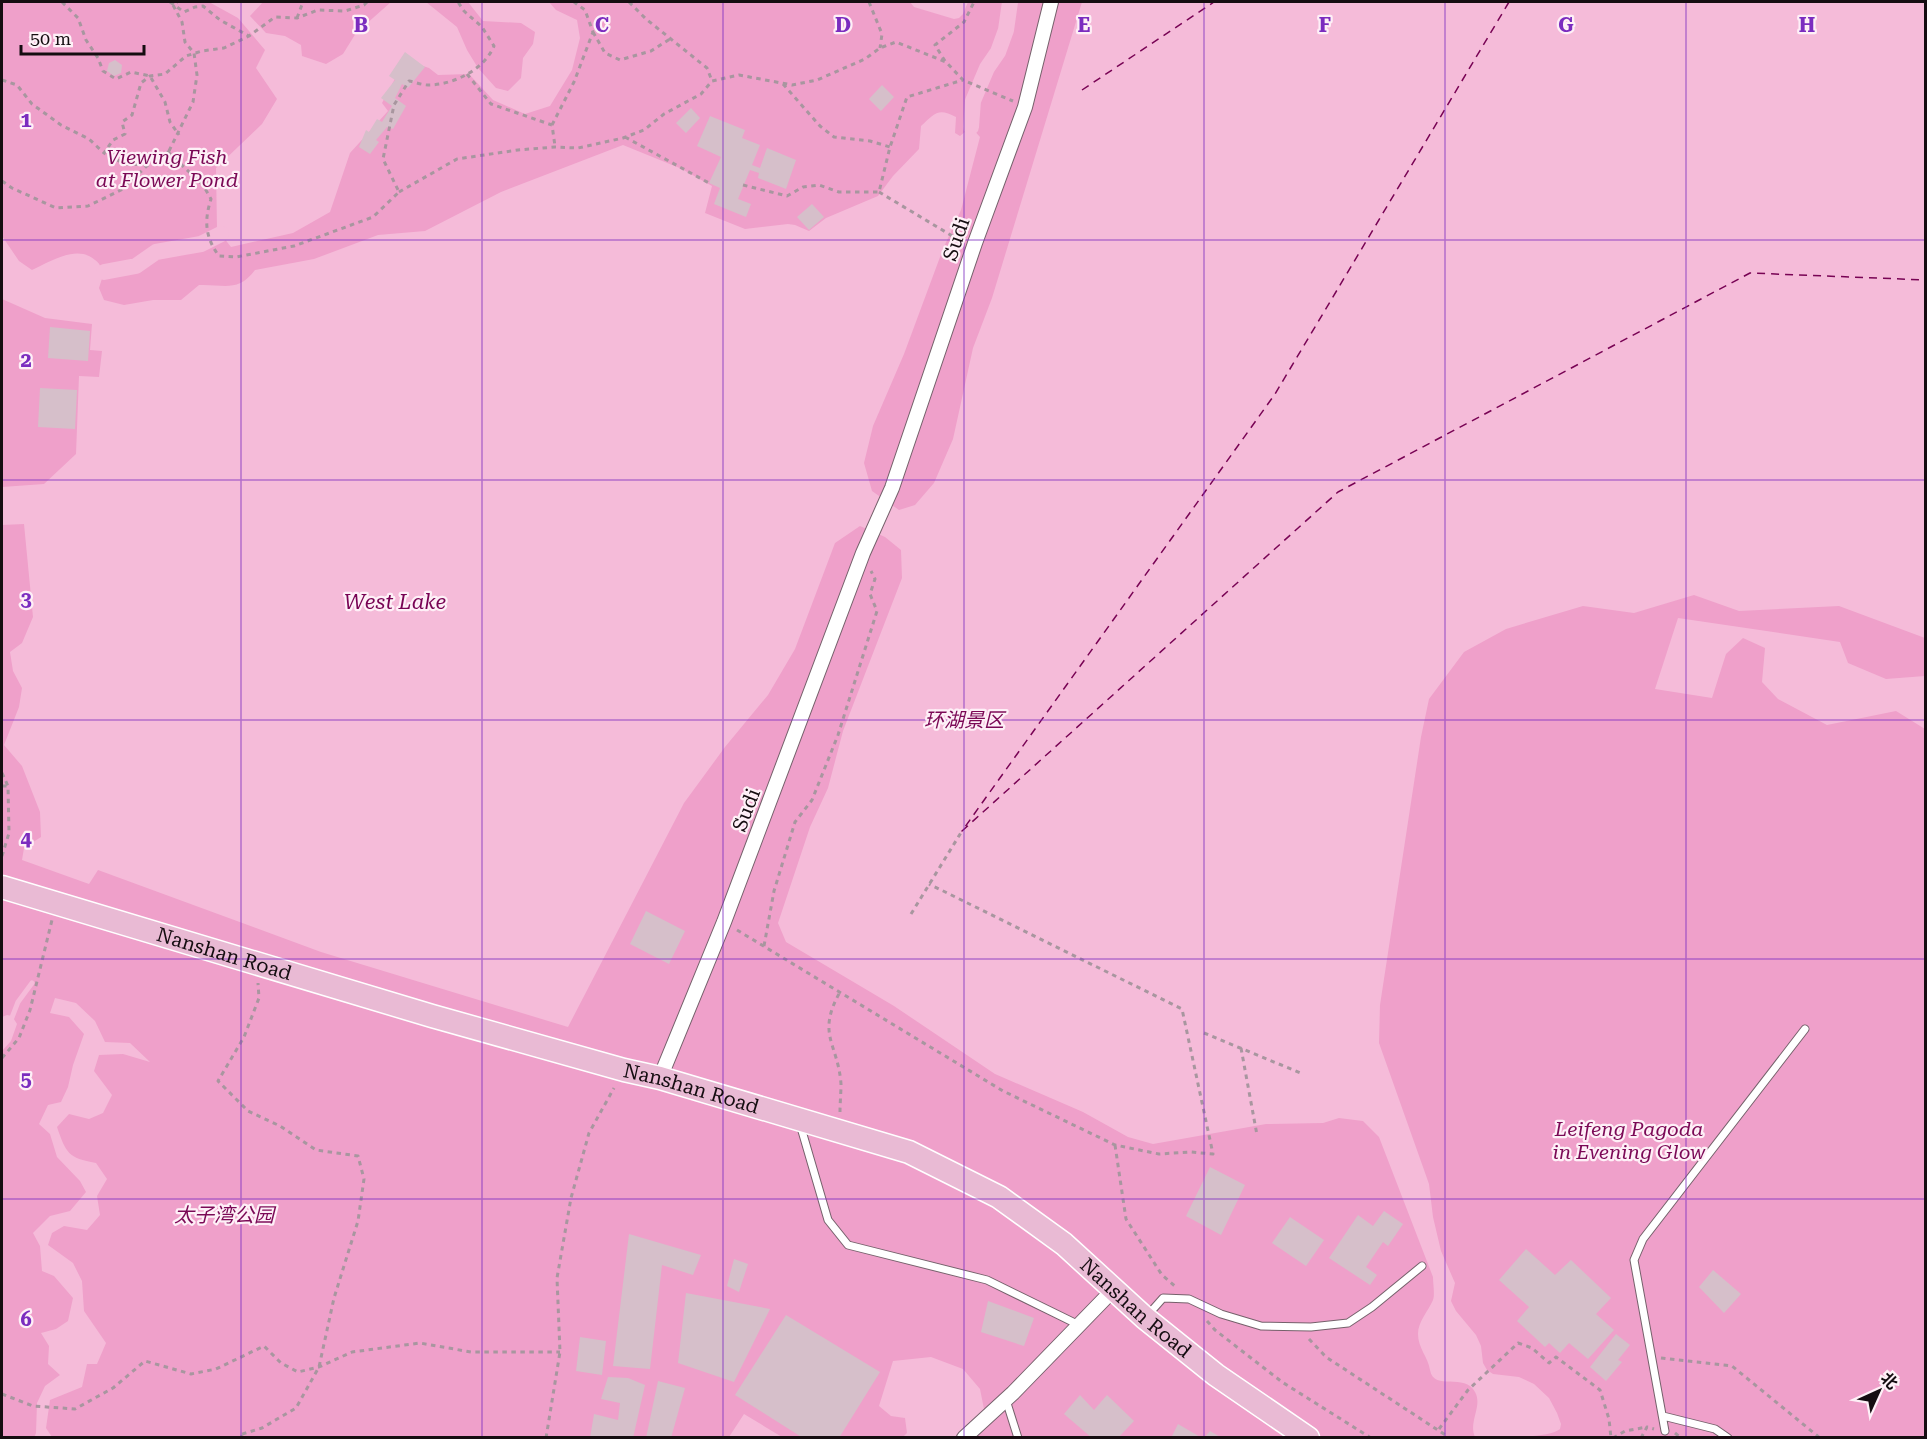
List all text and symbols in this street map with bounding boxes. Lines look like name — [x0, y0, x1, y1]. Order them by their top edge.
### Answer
text: B — [354, 13, 368, 37]
text: C — [595, 13, 609, 37]
text: D — [835, 13, 851, 37]
text: E — [1078, 13, 1091, 37]
text: F — [1319, 13, 1331, 37]
text: G — [1558, 13, 1574, 37]
text: H — [1799, 13, 1815, 37]
scale bar — [21, 18, 144, 56]
text: 50 m — [30, 28, 71, 49]
text: 1 — [20, 108, 32, 132]
park label: Viewing Fish at Flower Pond — [96, 145, 238, 192]
street label: Sudi — [937, 214, 975, 264]
text: 2 — [20, 348, 32, 372]
text: 3 — [20, 587, 32, 611]
water label: West Lake — [344, 590, 446, 614]
park label: 环湖景区 — [924, 708, 1007, 732]
street label: Sudi — [727, 785, 765, 835]
text: 4 — [20, 827, 32, 851]
street label: Nanshan Road — [154, 922, 295, 985]
street label: Nanshan Road — [621, 1058, 762, 1119]
text: 5 — [20, 1067, 32, 1091]
park label: Leifeng Pagoda in Evening Glow — [1552, 1117, 1706, 1164]
park label: 太子湾公园 — [174, 1203, 277, 1227]
street label: Nanshan Road — [1075, 1253, 1197, 1363]
text: 6 — [20, 1307, 32, 1331]
north arrow — [1849, 1361, 1909, 1421]
text: 北 — [1877, 1368, 1902, 1393]

